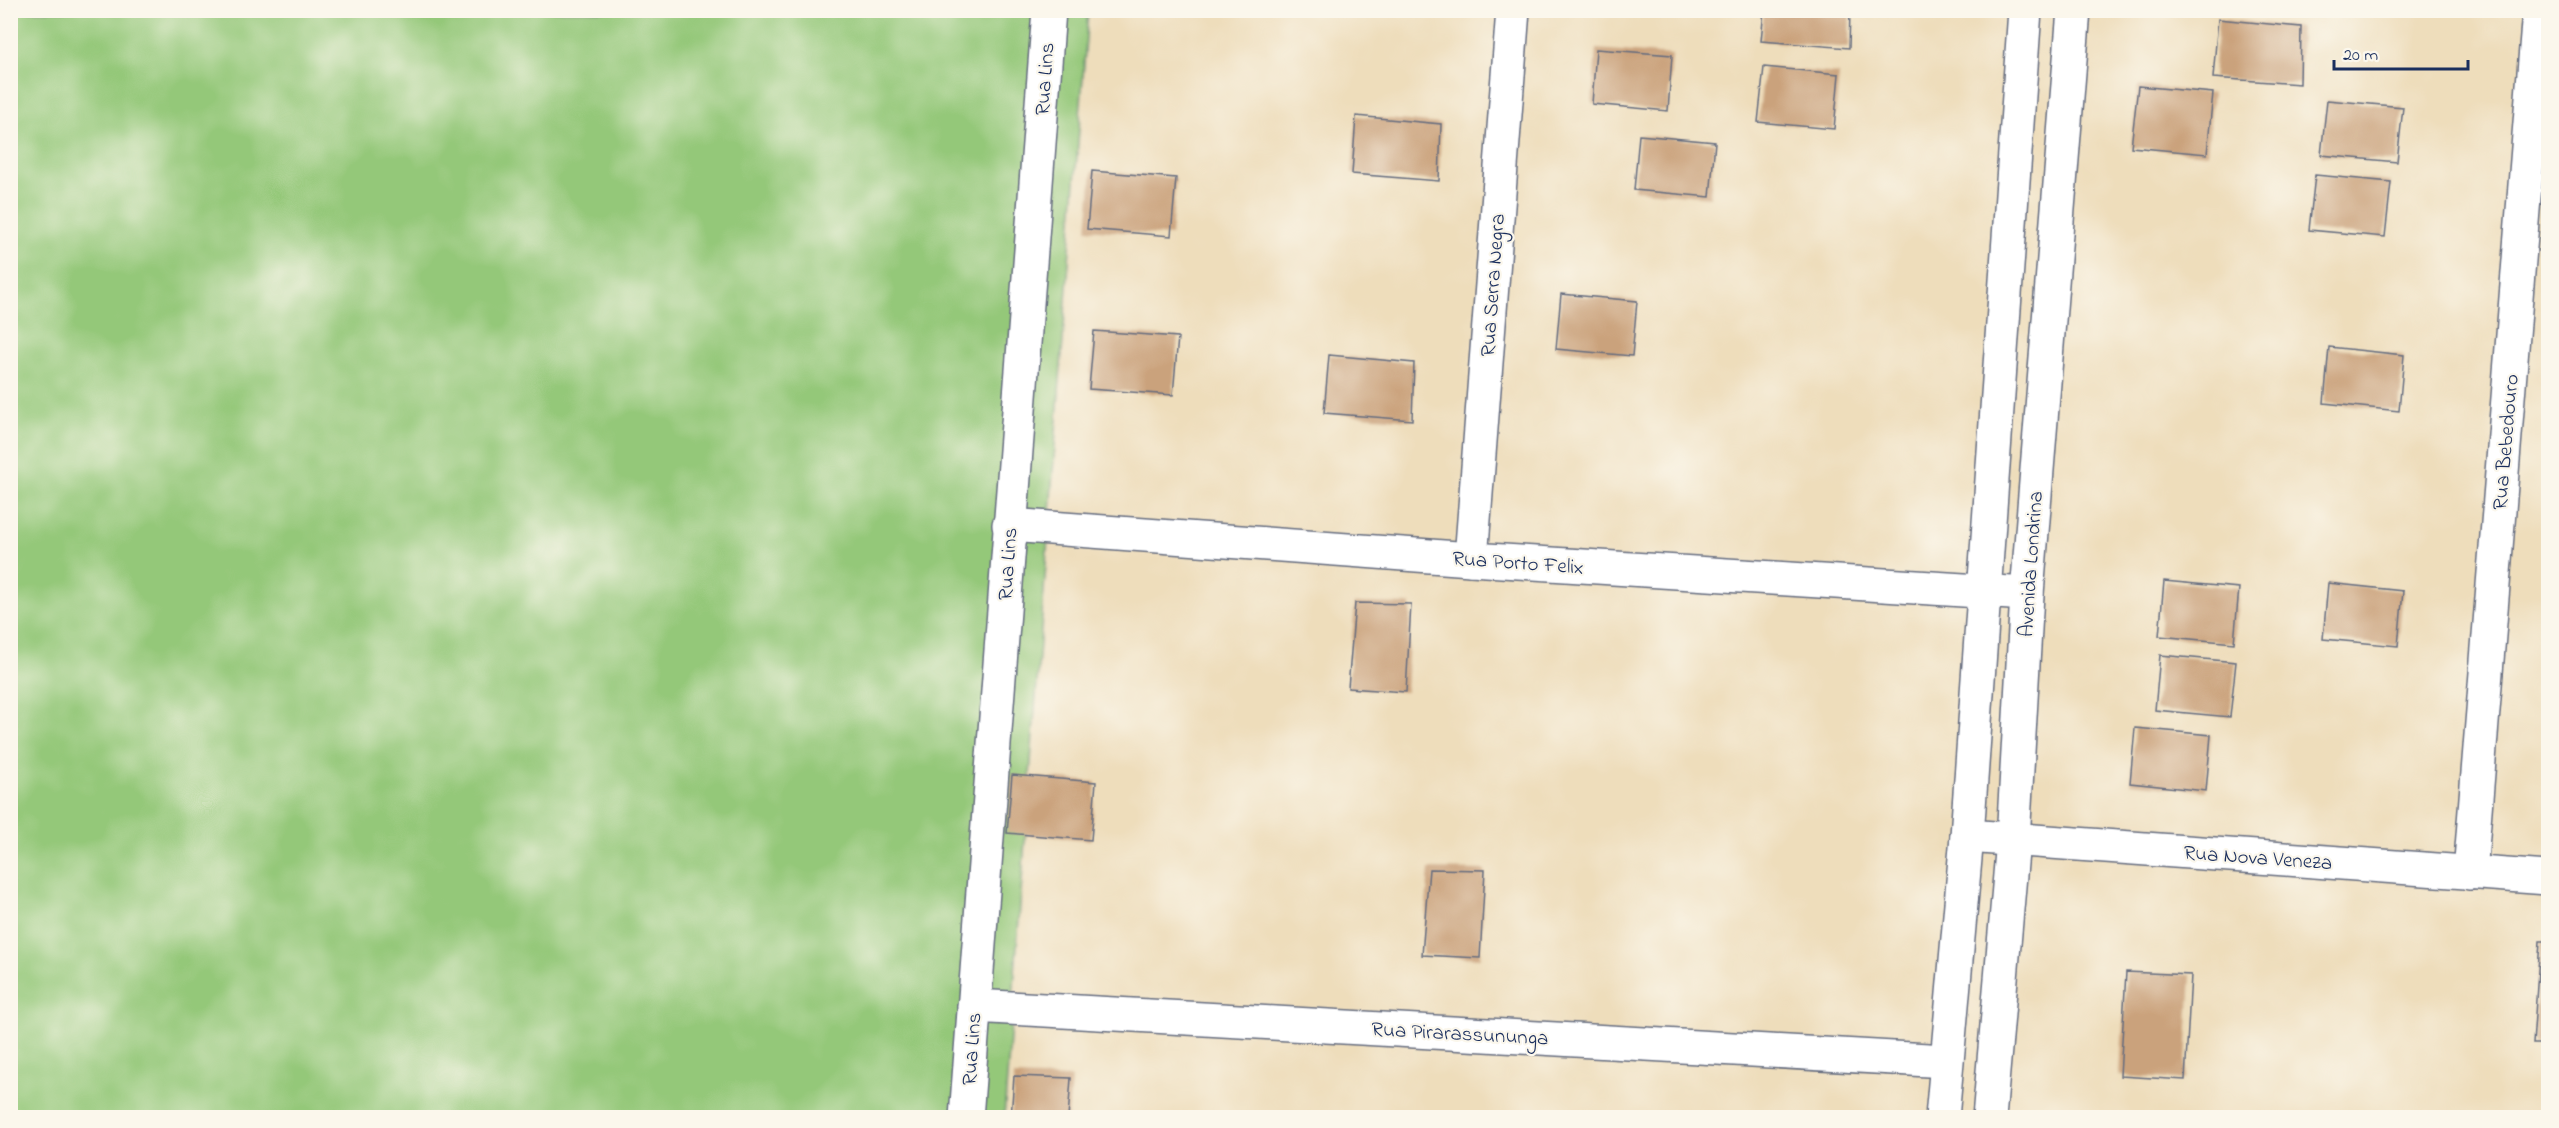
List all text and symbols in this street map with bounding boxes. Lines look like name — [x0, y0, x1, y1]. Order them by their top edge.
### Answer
scale bar — [2334, 33, 2468, 71]
street label: Rua Lins — [1028, 42, 1063, 116]
text: 20 m — [2343, 43, 2378, 69]
street label: Rua Serra Negra — [1474, 212, 1516, 358]
street label: Rua Bebedouro — [2486, 373, 2528, 511]
street label: Avenida Londrina — [2012, 490, 2052, 638]
street label: Rua Lins — [991, 527, 1026, 601]
street label: Rua Porto Felix — [1451, 544, 1584, 584]
street label: Rua Nova Veneza — [2182, 839, 2333, 879]
street label: Rua Lins — [955, 1012, 990, 1086]
street label: Rua Pirarassununga — [1370, 1015, 1549, 1057]

